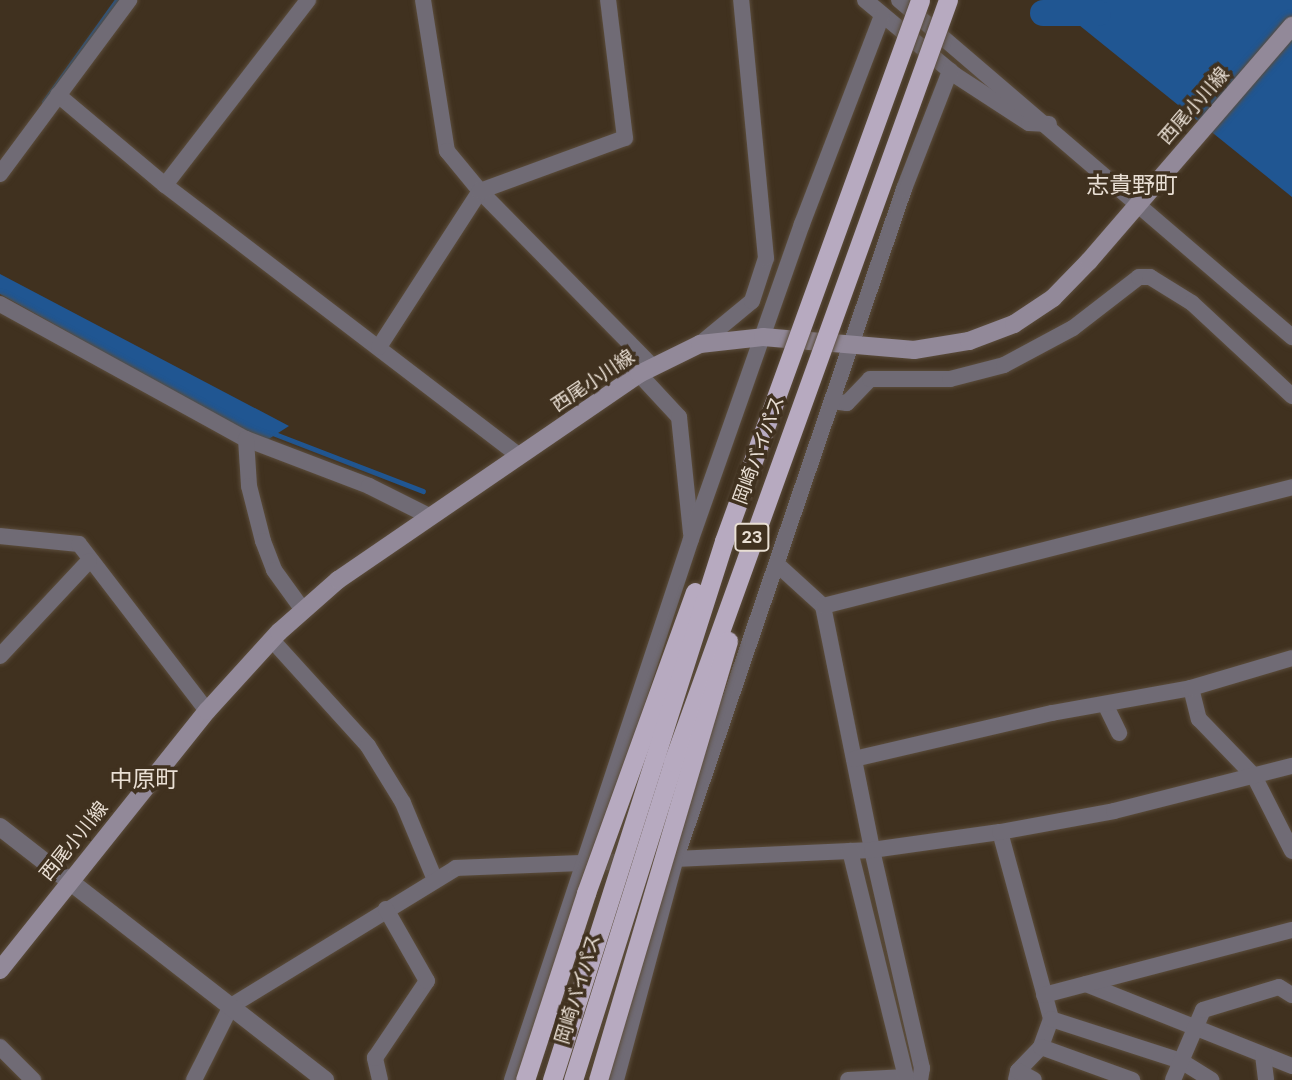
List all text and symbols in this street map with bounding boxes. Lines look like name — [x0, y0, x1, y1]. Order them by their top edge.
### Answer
street label: 西尾小川線 — [1154, 63, 1234, 149]
district label: 志貴野町 — [1086, 171, 1178, 199]
street label: 西尾小川線 — [547, 345, 639, 417]
street label: 岡崎バイパス — [729, 393, 789, 507]
road number: 23 — [733, 522, 771, 552]
district label: 中原町 — [110, 765, 178, 793]
street label: 西尾小川線 — [35, 797, 113, 885]
street label: 岡崎バイパス — [550, 931, 606, 1047]

